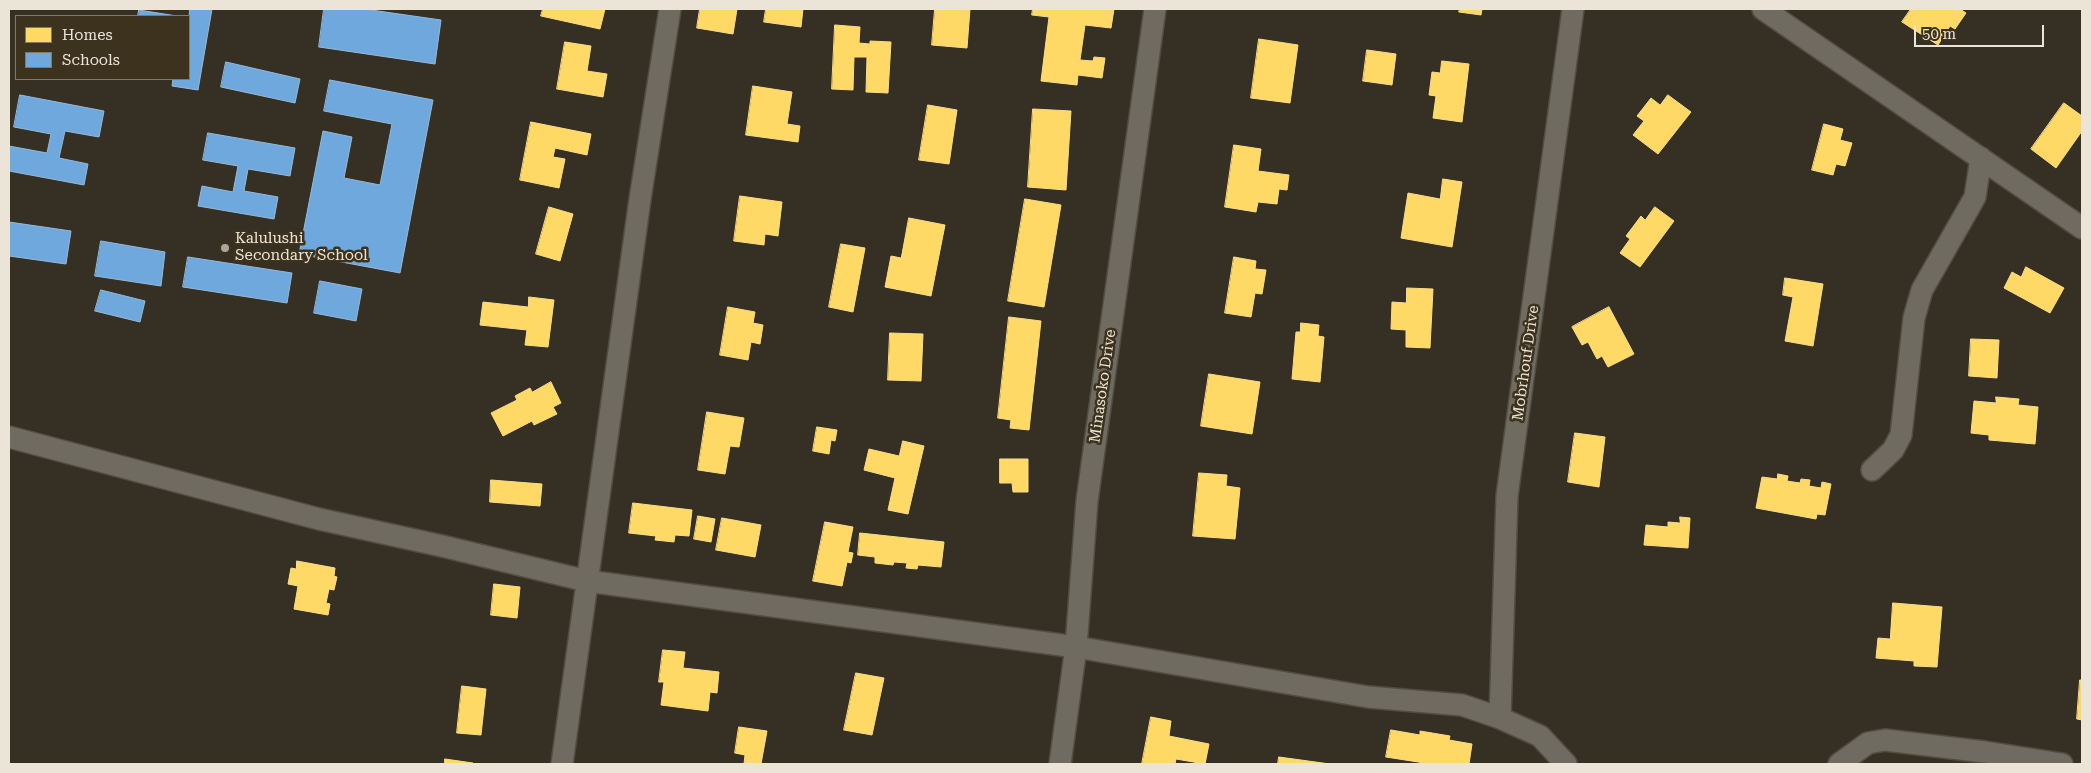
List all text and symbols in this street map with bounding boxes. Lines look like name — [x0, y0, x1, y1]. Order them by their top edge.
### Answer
legend — [15, 15, 190, 80]
scale bar — [1916, 15, 2046, 47]
text: 50 m — [1922, 25, 1956, 43]
text: Homes — [62, 26, 113, 44]
text: Schools — [62, 51, 120, 69]
place label: Kalulushi Secondary School — [235, 230, 368, 265]
marker: Kalulushi Secondary School — [219, 242, 231, 254]
street label: Mobrhouf Drive — [1509, 304, 1543, 422]
street label: Minasoko Drive — [1086, 328, 1120, 444]

